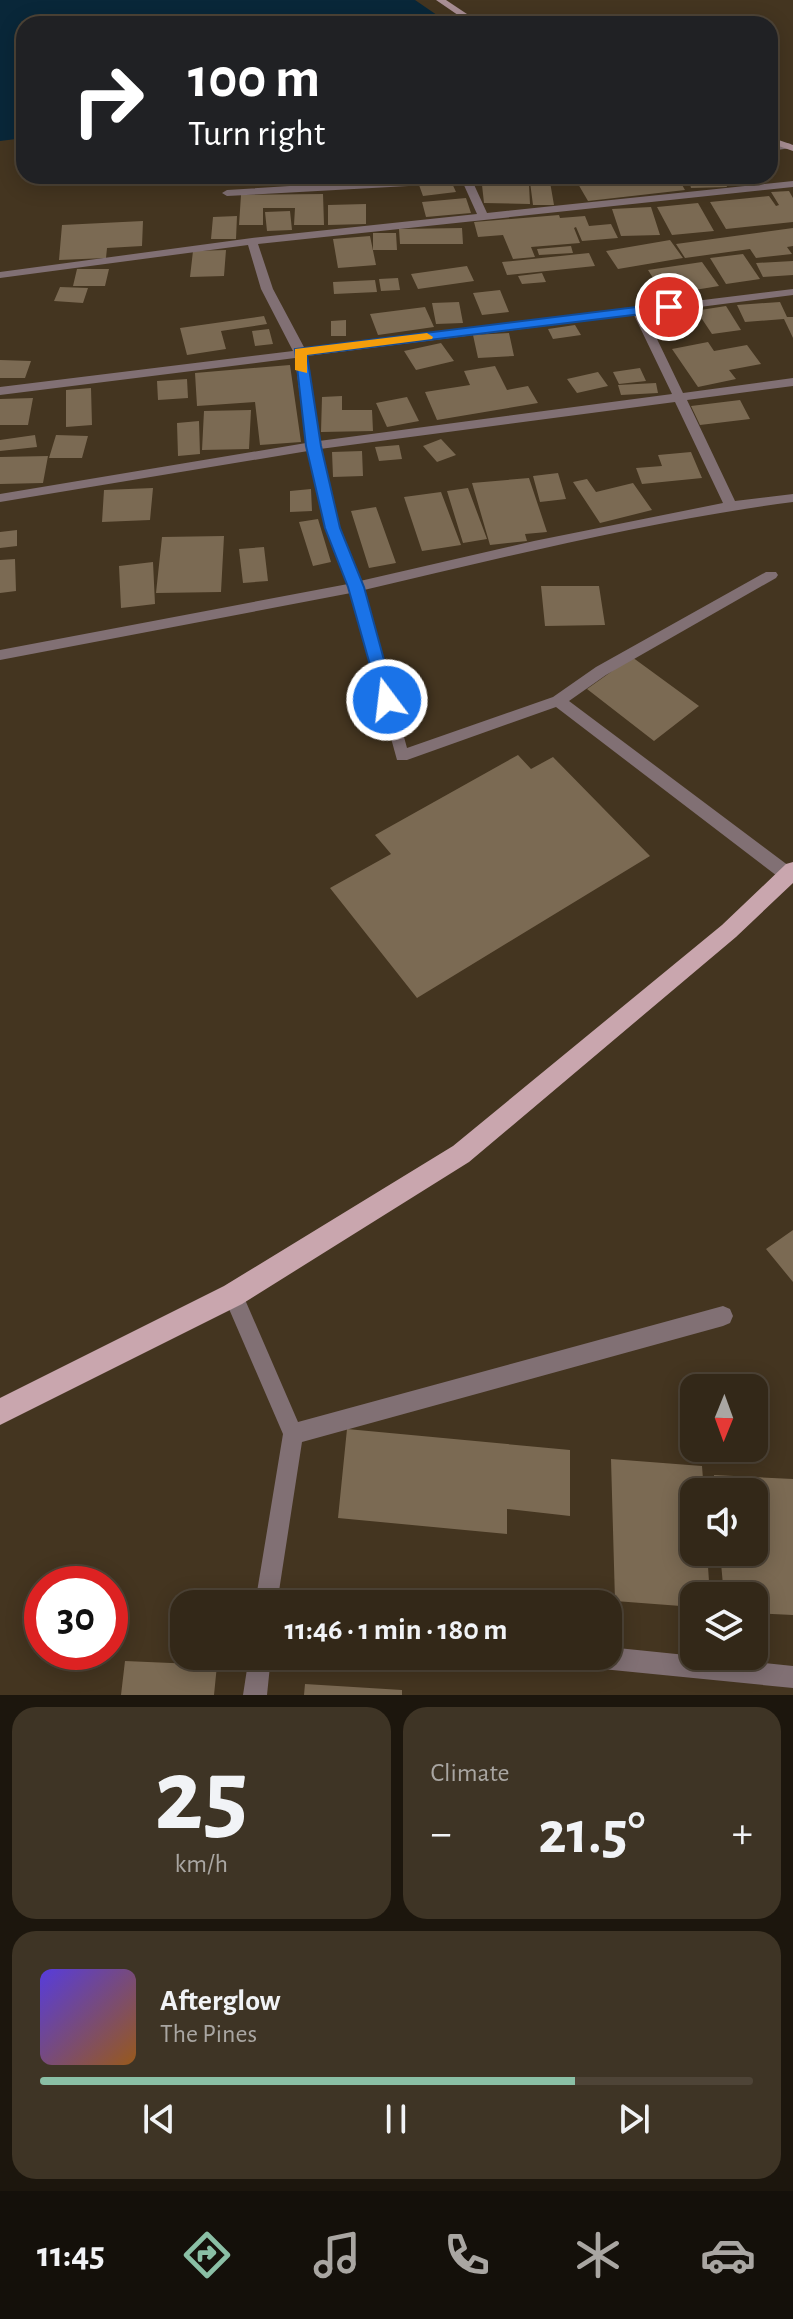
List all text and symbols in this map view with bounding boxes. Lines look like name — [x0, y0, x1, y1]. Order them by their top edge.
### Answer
icon: right — [56, 48, 160, 152]
text: 100 m — [188, 51, 320, 107]
text: Turn right — [188, 116, 325, 152]
pin — [635, 273, 703, 341]
icon: arrive — [647, 285, 691, 329]
position arrow — [345, 658, 429, 742]
north arrow — [680, 1374, 768, 1462]
map controls — [680, 1374, 768, 1670]
button: sound — [680, 1478, 768, 1566]
speed limit sign: 30 — [24, 1566, 128, 1670]
button: layers — [680, 1582, 768, 1670]
text: 11:46 · 1 min · 180 m — [284, 1615, 508, 1645]
text: 25 — [154, 1745, 248, 1849]
text: Climate — [431, 1760, 509, 1786]
text: 21.5° — [538, 1804, 645, 1864]
text: − — [431, 1812, 452, 1856]
text: + — [732, 1812, 753, 1856]
text: km/h — [174, 1851, 228, 1877]
text: Afterglow — [160, 1986, 281, 2016]
text: The Pines — [160, 2021, 257, 2047]
icon: previous — [137, 2097, 181, 2141]
icon: pause — [374, 2097, 418, 2141]
icon: next — [612, 2097, 656, 2141]
icon: directions — [179, 2227, 235, 2283]
icon: music — [309, 2227, 365, 2283]
icon: phone — [439, 2227, 495, 2283]
icon: climate — [570, 2227, 626, 2283]
icon: car — [700, 2227, 756, 2283]
text: 11:45 — [37, 2237, 105, 2273]

